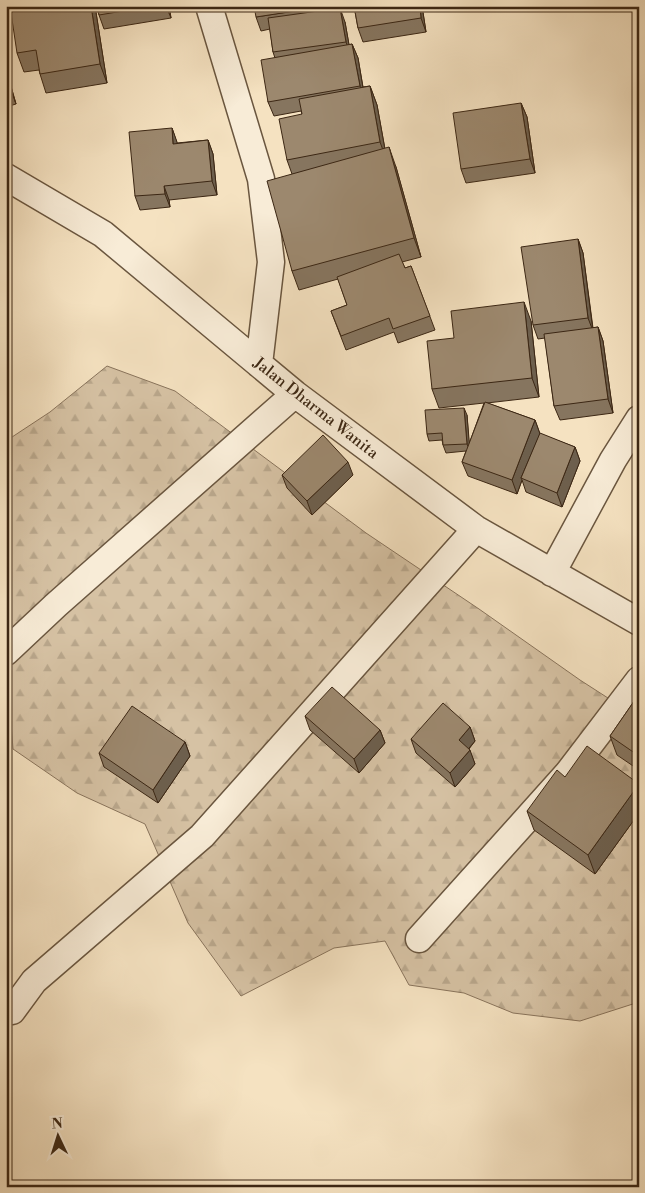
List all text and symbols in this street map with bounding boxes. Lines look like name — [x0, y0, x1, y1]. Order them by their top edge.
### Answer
street label: Jalan Dharma Wanita — [249, 352, 383, 464]
north arrow — [32, 1110, 82, 1160]
text: N — [51, 1115, 63, 1133]

